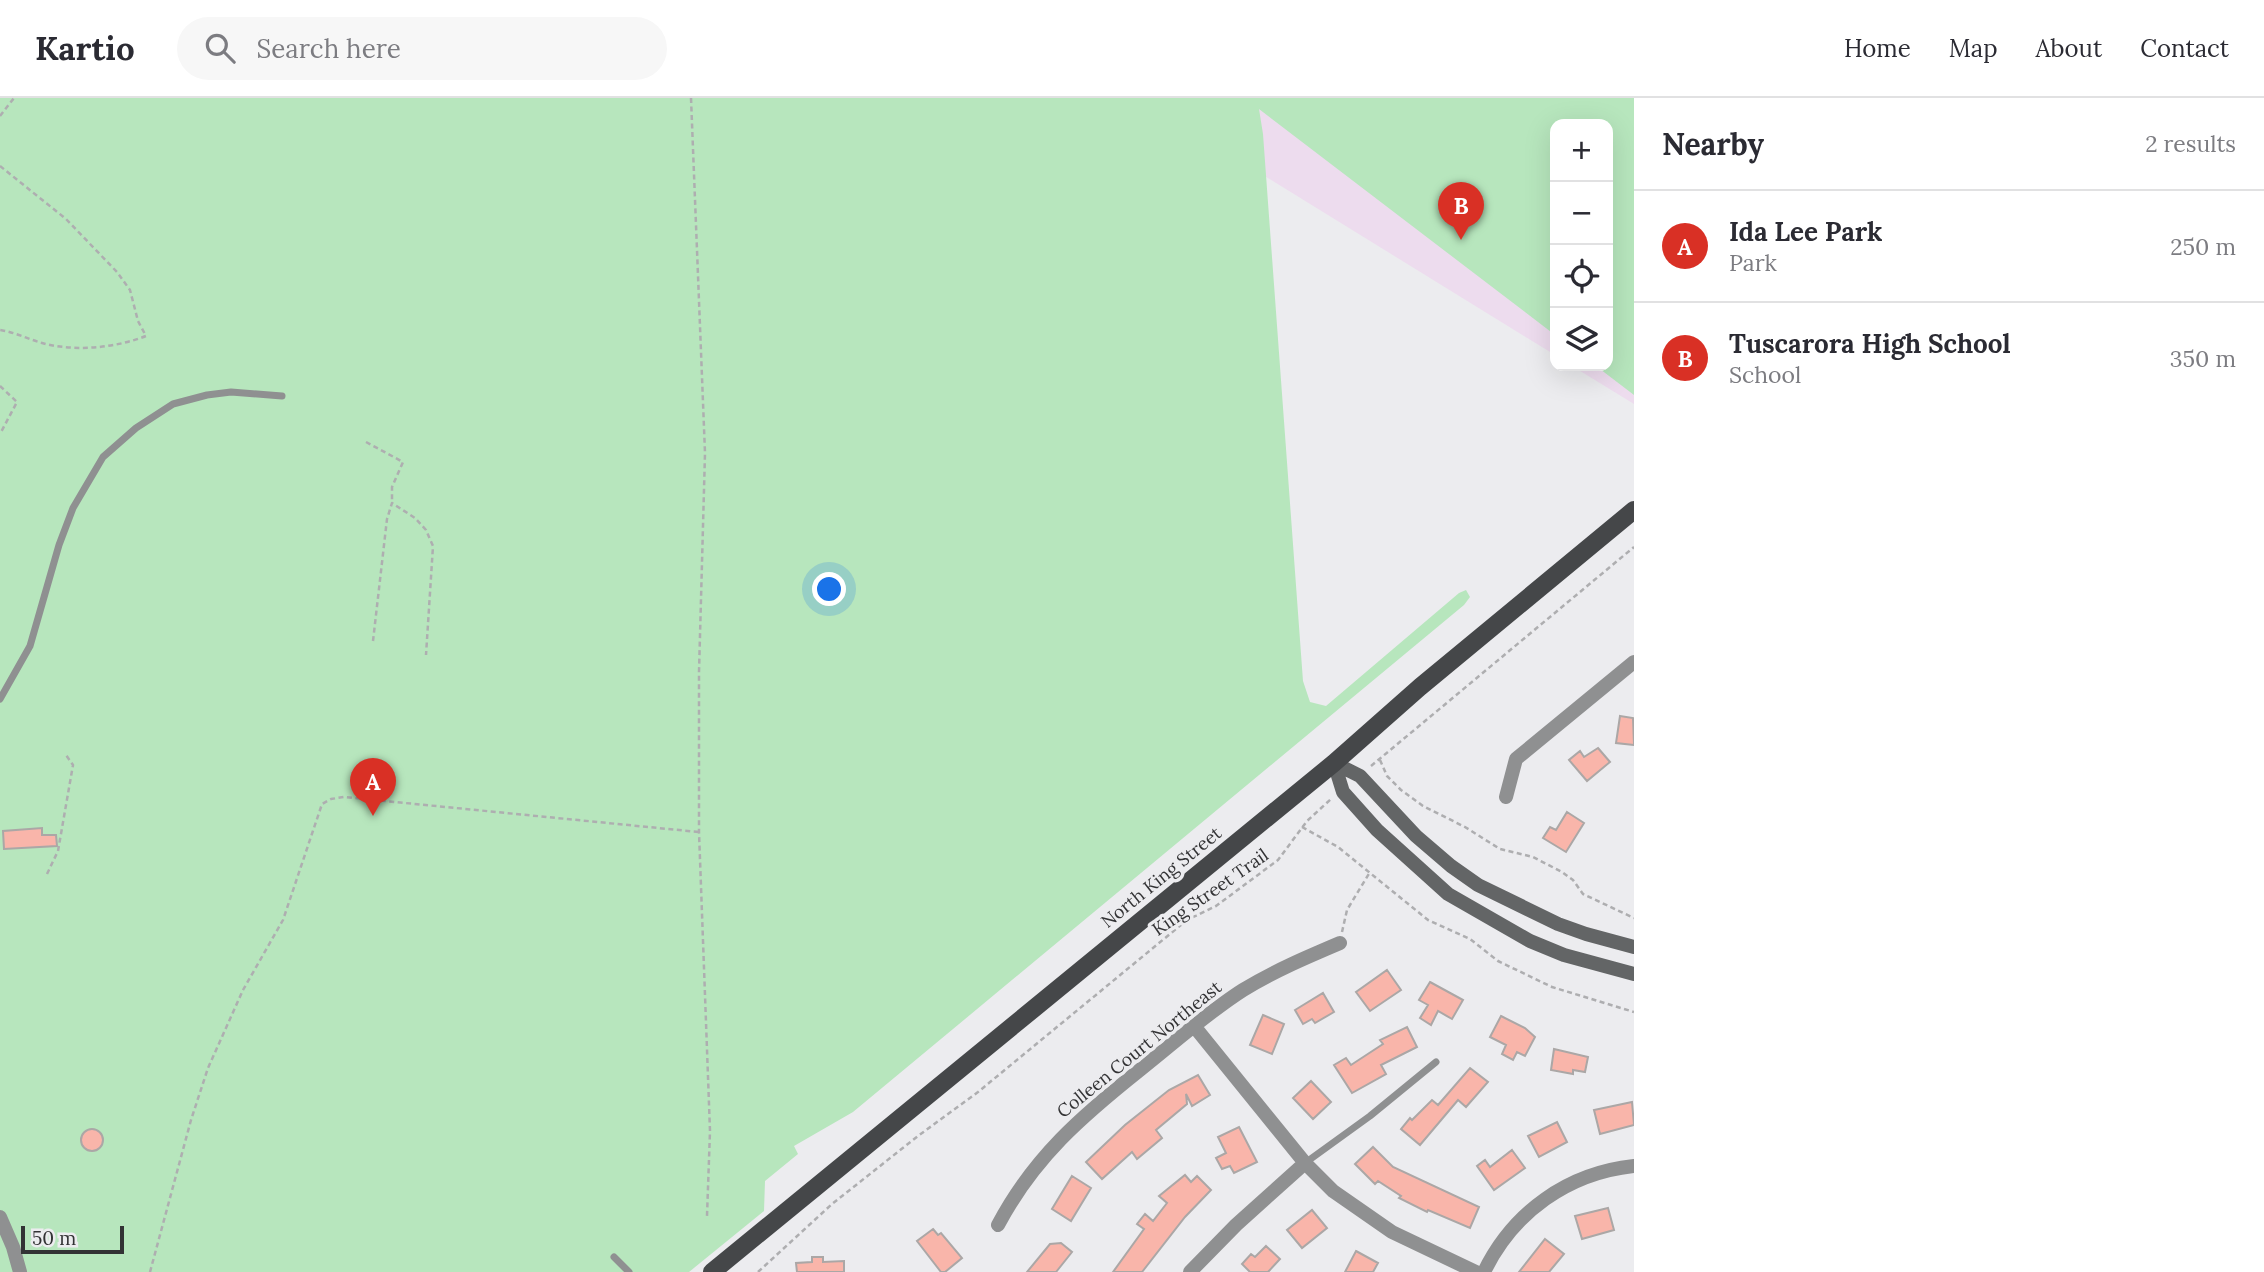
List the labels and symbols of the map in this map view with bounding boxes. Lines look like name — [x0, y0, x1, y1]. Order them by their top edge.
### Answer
pin: B — [1438, 182, 1484, 240]
your location — [812, 572, 846, 606]
pin: A — [350, 758, 396, 816]
street label: North King Street — [1096, 821, 1226, 933]
street label: King Street Trail — [1147, 843, 1273, 941]
street label: Colleen Court Northeast — [1052, 975, 1226, 1123]
scale bar — [21, 1223, 124, 1255]

